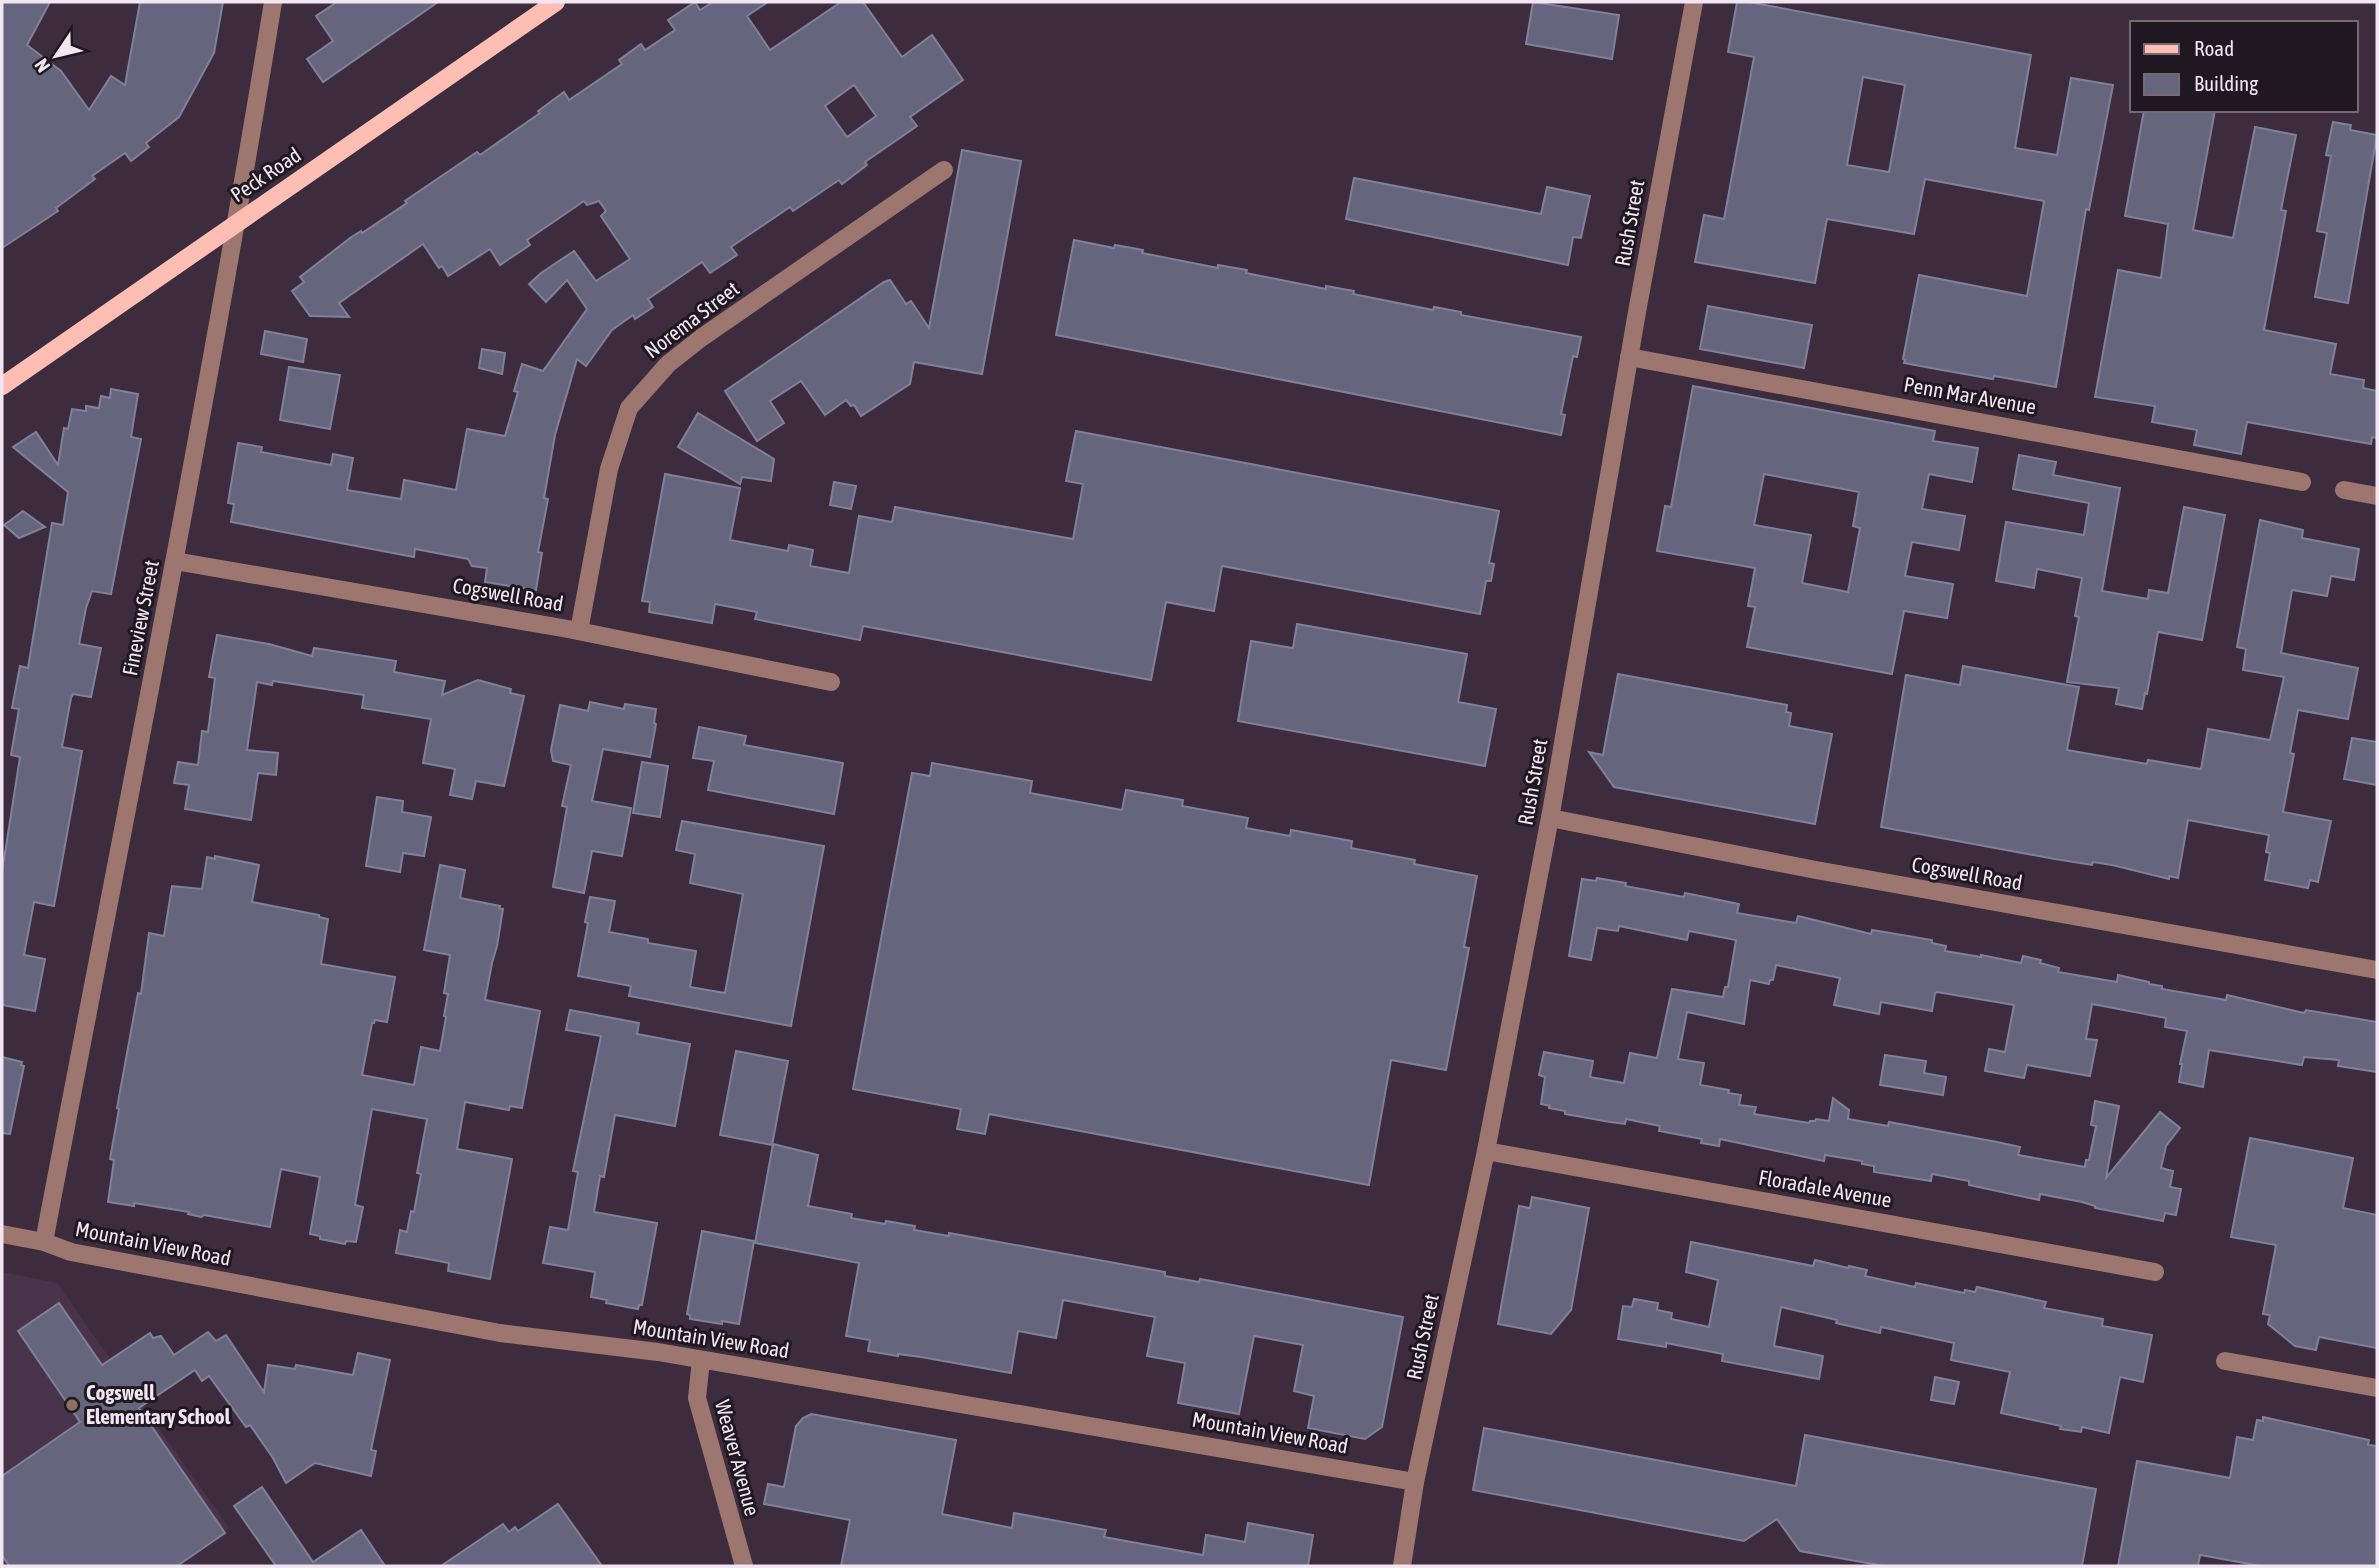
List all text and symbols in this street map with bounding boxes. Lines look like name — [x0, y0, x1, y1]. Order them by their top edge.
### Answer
north arrow — [21, 21, 91, 91]
legend — [2130, 21, 2358, 112]
text: Road — [2194, 36, 2234, 60]
text: N — [30, 55, 54, 77]
text: Building — [2194, 71, 2258, 95]
street label: Peck Road — [226, 142, 305, 206]
street label: Rush Street — [1610, 178, 1648, 268]
street label: Norema Street — [640, 276, 743, 362]
street label: Penn Mar Avenue — [1902, 372, 2038, 418]
street label: Fineview Street — [117, 558, 163, 678]
street label: Cogswell Road — [451, 572, 565, 616]
street label: Rush Street — [1513, 737, 1551, 827]
street label: Cogswell Road — [1910, 851, 2024, 895]
street label: Floradale Avenue — [1757, 1164, 1894, 1212]
street label: Mountain View Road — [73, 1216, 233, 1270]
street label: Rush Street — [1401, 1292, 1443, 1382]
street label: Mountain View Road — [631, 1314, 791, 1362]
place label: Cogswell Elementary School — [86, 1380, 231, 1428]
marker: Cogswell Elementary School — [64, 1397, 80, 1413]
street label: Weaver Avenue — [711, 1397, 765, 1518]
street label: Mountain View Road — [1190, 1406, 1350, 1458]

